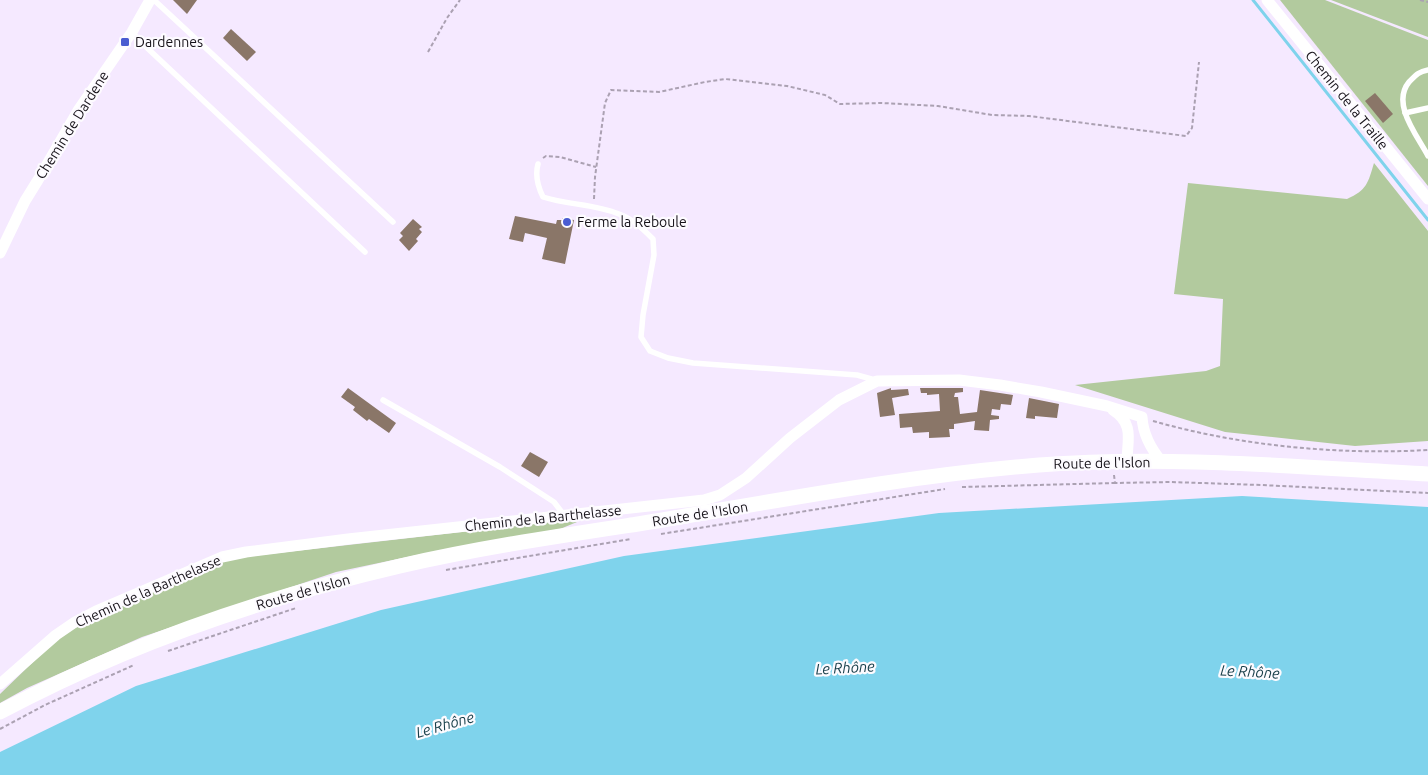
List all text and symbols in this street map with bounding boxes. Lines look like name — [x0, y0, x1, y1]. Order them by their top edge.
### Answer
place label: Dardennes — [135, 34, 203, 50]
marker: Dardennes — [119, 36, 131, 48]
street label: Chemin de la Traille — [1302, 47, 1392, 153]
street label: Chemin de Dardene — [32, 68, 112, 182]
place label: Ferme la Reboule — [577, 214, 687, 230]
marker: Ferme la Reboule — [561, 216, 573, 228]
street label: Route de l'Islon — [1053, 454, 1151, 472]
street label: Route de l'Islon — [651, 499, 749, 529]
street label: Chemin de la Barthelasse — [464, 502, 622, 534]
street label: Chemin de la Barthelasse — [73, 552, 223, 630]
street label: Route de l'Islon — [254, 571, 352, 613]
water label: Le Rhône — [815, 657, 875, 678]
water label: Le Rhône — [1220, 661, 1281, 682]
water label: Le Rhône — [414, 708, 476, 741]

